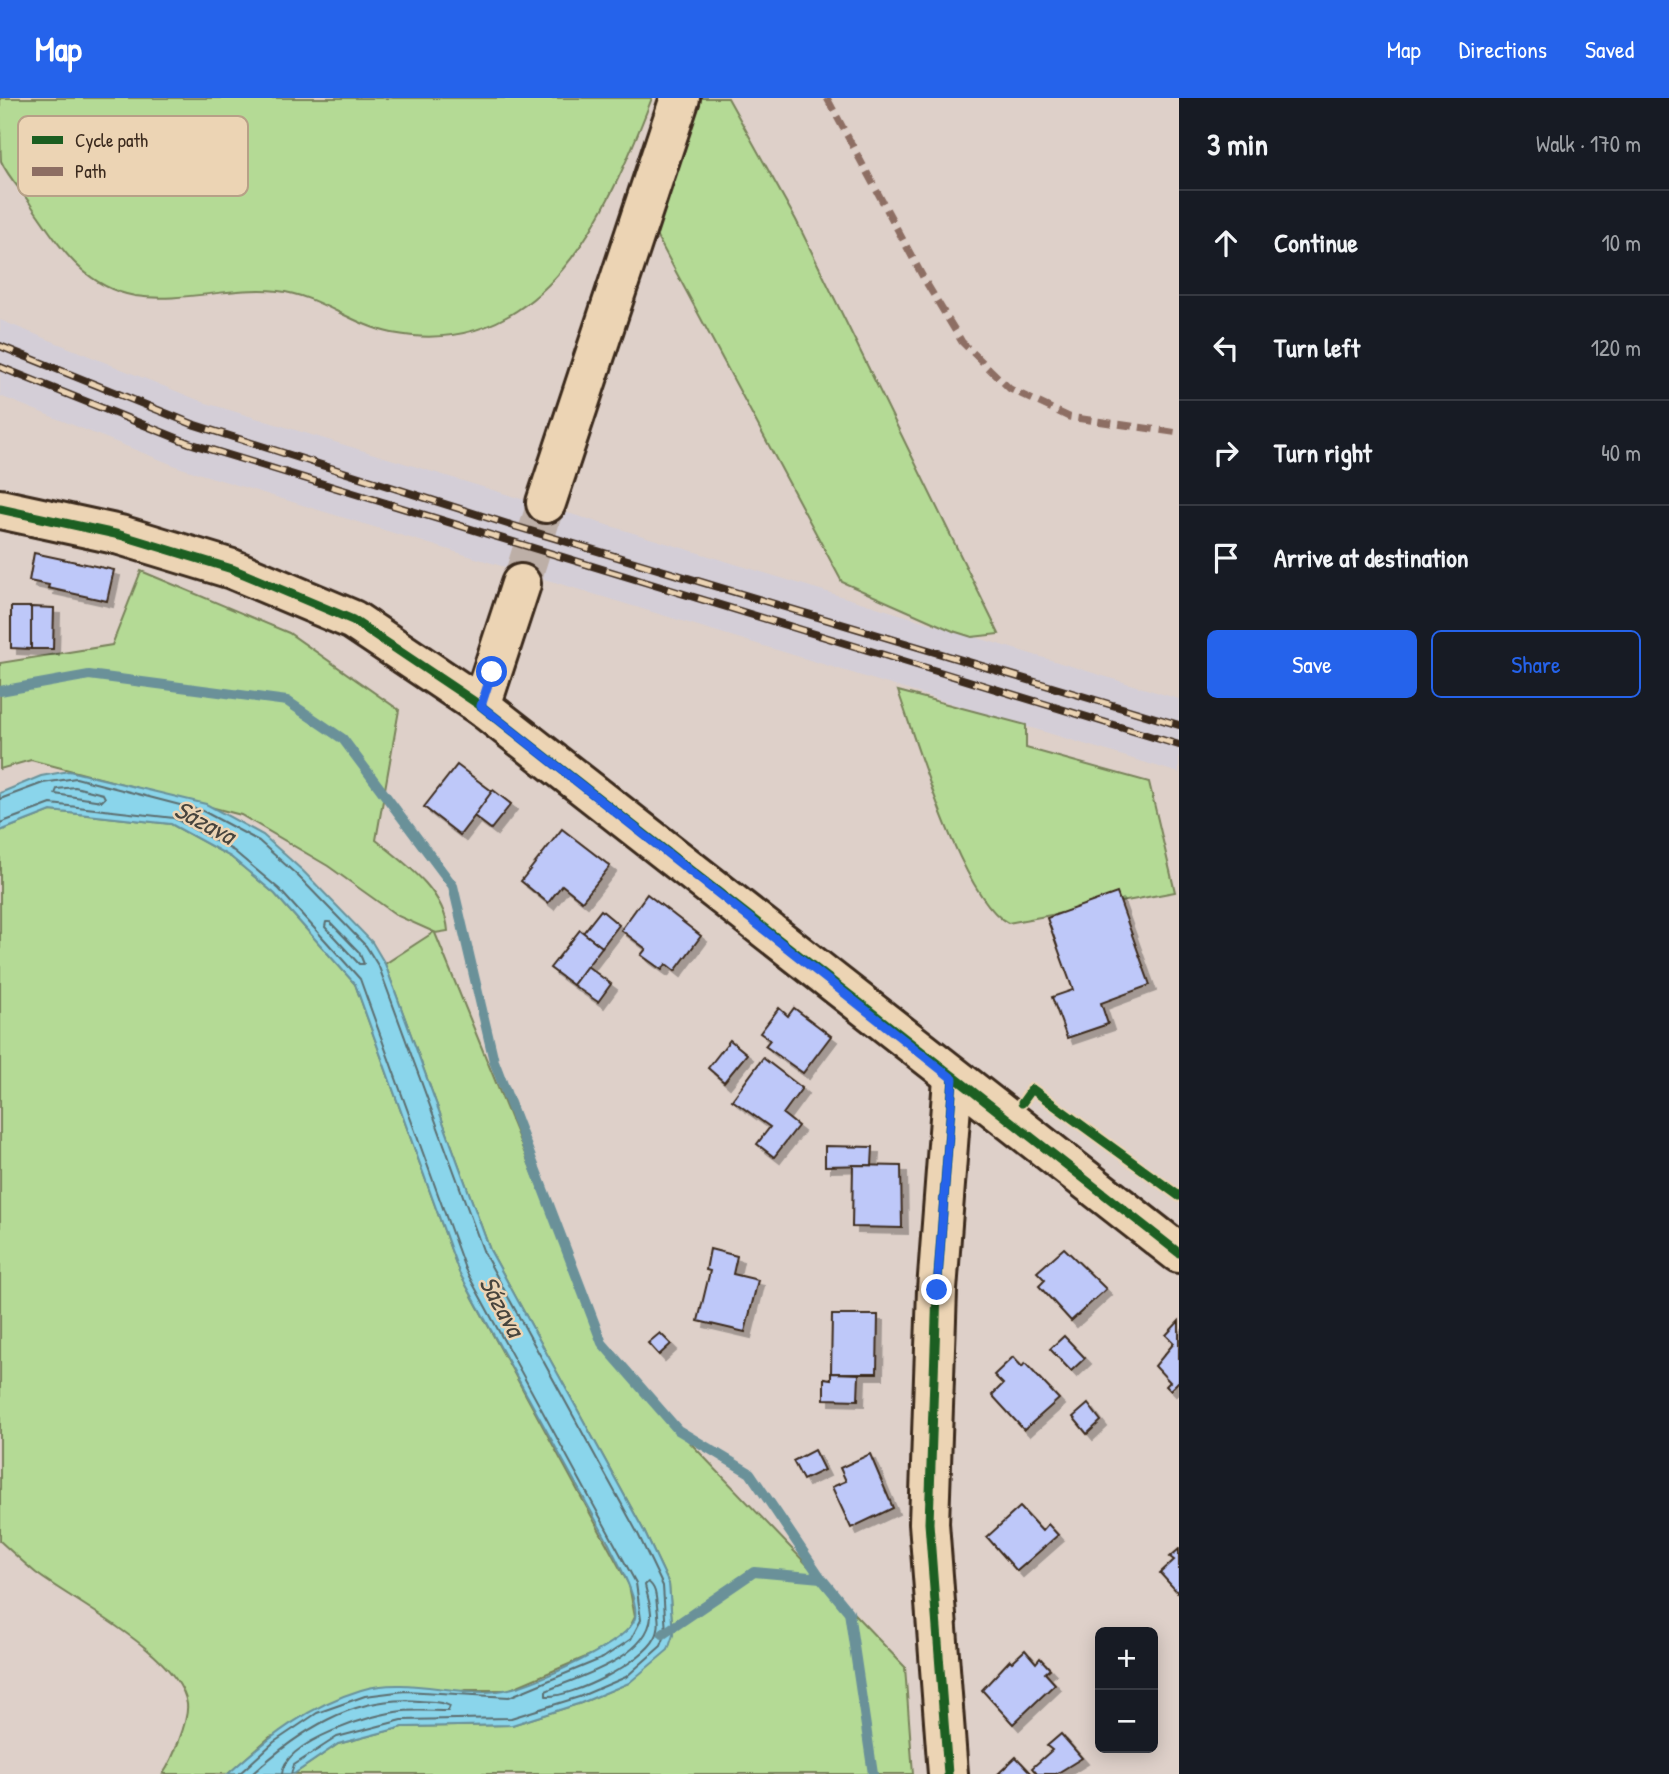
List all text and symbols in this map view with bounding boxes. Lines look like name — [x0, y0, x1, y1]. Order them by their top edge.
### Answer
text: Map — [35, 27, 82, 71]
text: Map — [1387, 33, 1421, 65]
text: Directions — [1459, 33, 1547, 65]
text: Saved — [1585, 33, 1634, 65]
legend — [18, 116, 248, 196]
text: 3 min — [1207, 124, 1268, 164]
text: Cycle path — [75, 127, 148, 153]
text: Walk · 170 m — [1536, 128, 1641, 159]
text: Path — [75, 158, 106, 184]
icon: ahead — [1207, 224, 1245, 262]
text: Continue — [1274, 225, 1358, 260]
text: 10 m — [1601, 227, 1641, 258]
icon: left — [1207, 329, 1245, 367]
text: Turn left — [1274, 330, 1360, 365]
text: 120 m — [1591, 332, 1641, 363]
icon: right — [1207, 434, 1245, 472]
text: Turn right — [1274, 435, 1372, 470]
text: 40 m — [1601, 437, 1641, 468]
icon: arrive — [1207, 539, 1245, 577]
text: Arrive at destination — [1274, 540, 1469, 575]
button: Save — [1207, 630, 1417, 698]
button: Share — [1431, 630, 1641, 698]
route start — [476, 656, 507, 687]
water label: Sázava — [169, 791, 244, 853]
water label: Sázava — [472, 1269, 535, 1345]
route end — [921, 1274, 952, 1305]
map controls — [1095, 1627, 1158, 1753]
button: + — [1095, 1627, 1158, 1690]
button: − — [1095, 1690, 1158, 1753]

